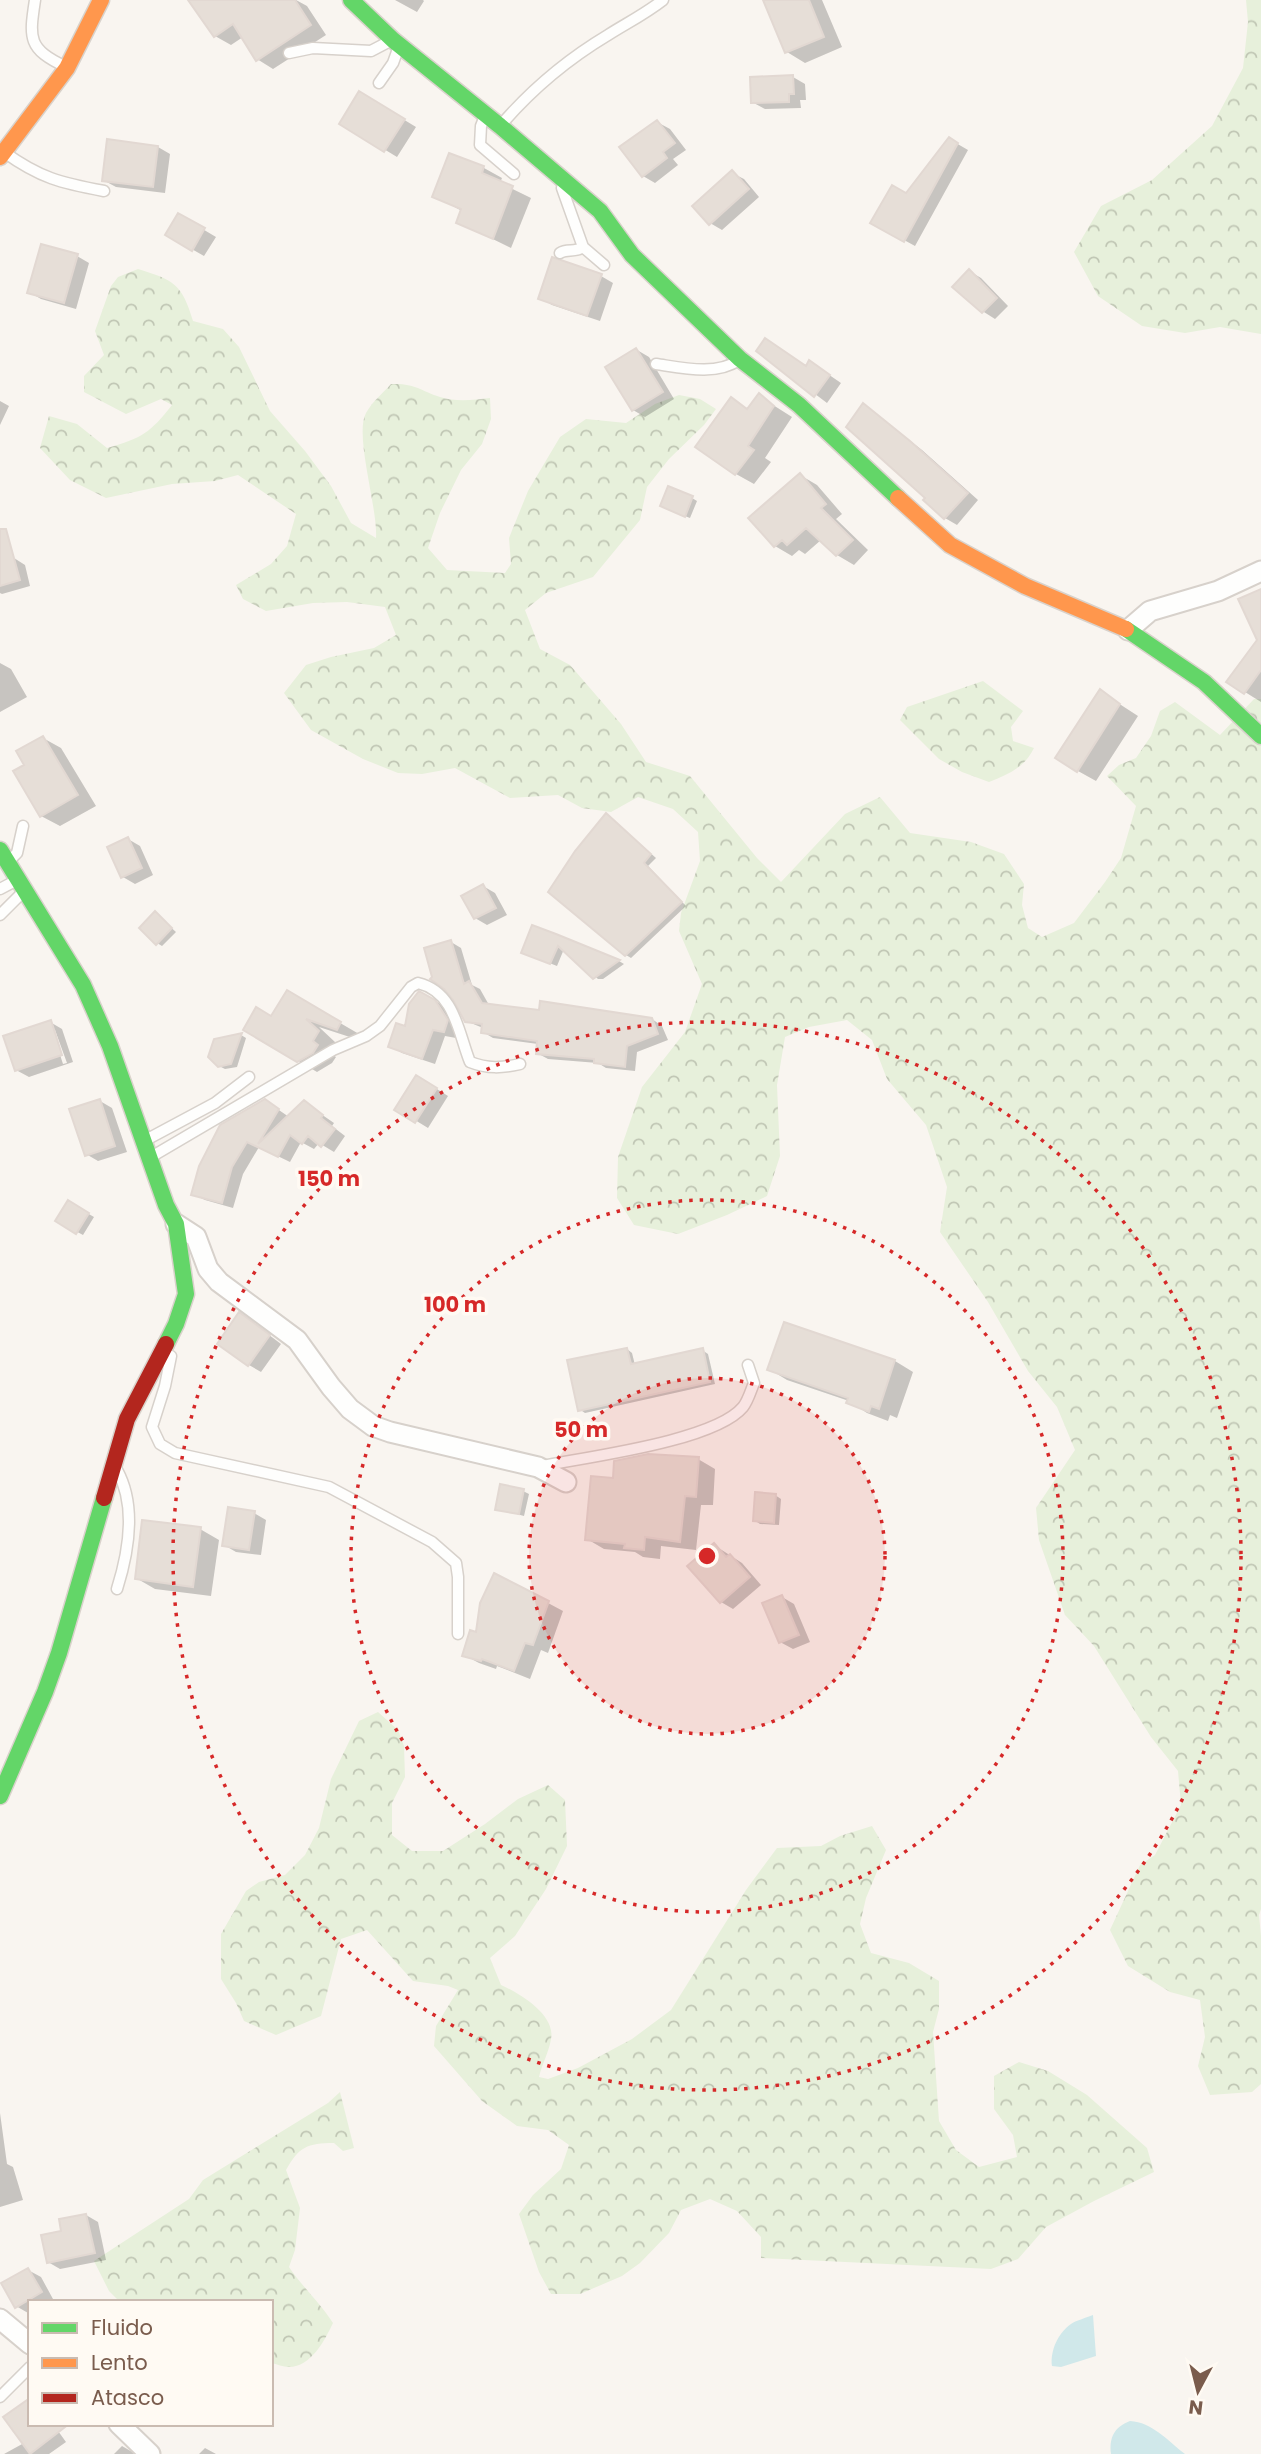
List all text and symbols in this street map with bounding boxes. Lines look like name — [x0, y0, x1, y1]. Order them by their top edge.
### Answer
text: 150 m — [298, 1164, 360, 1193]
text: 100 m — [424, 1290, 486, 1319]
text: 50 m — [554, 1415, 608, 1444]
centre of rings — [695, 1544, 719, 1568]
legend — [28, 2300, 273, 2426]
text: Fluido — [91, 2313, 153, 2342]
text: Lento — [91, 2348, 148, 2377]
north arrow — [1163, 2356, 1233, 2426]
text: Atasco — [91, 2383, 164, 2412]
text: N — [1187, 2393, 1205, 2422]

